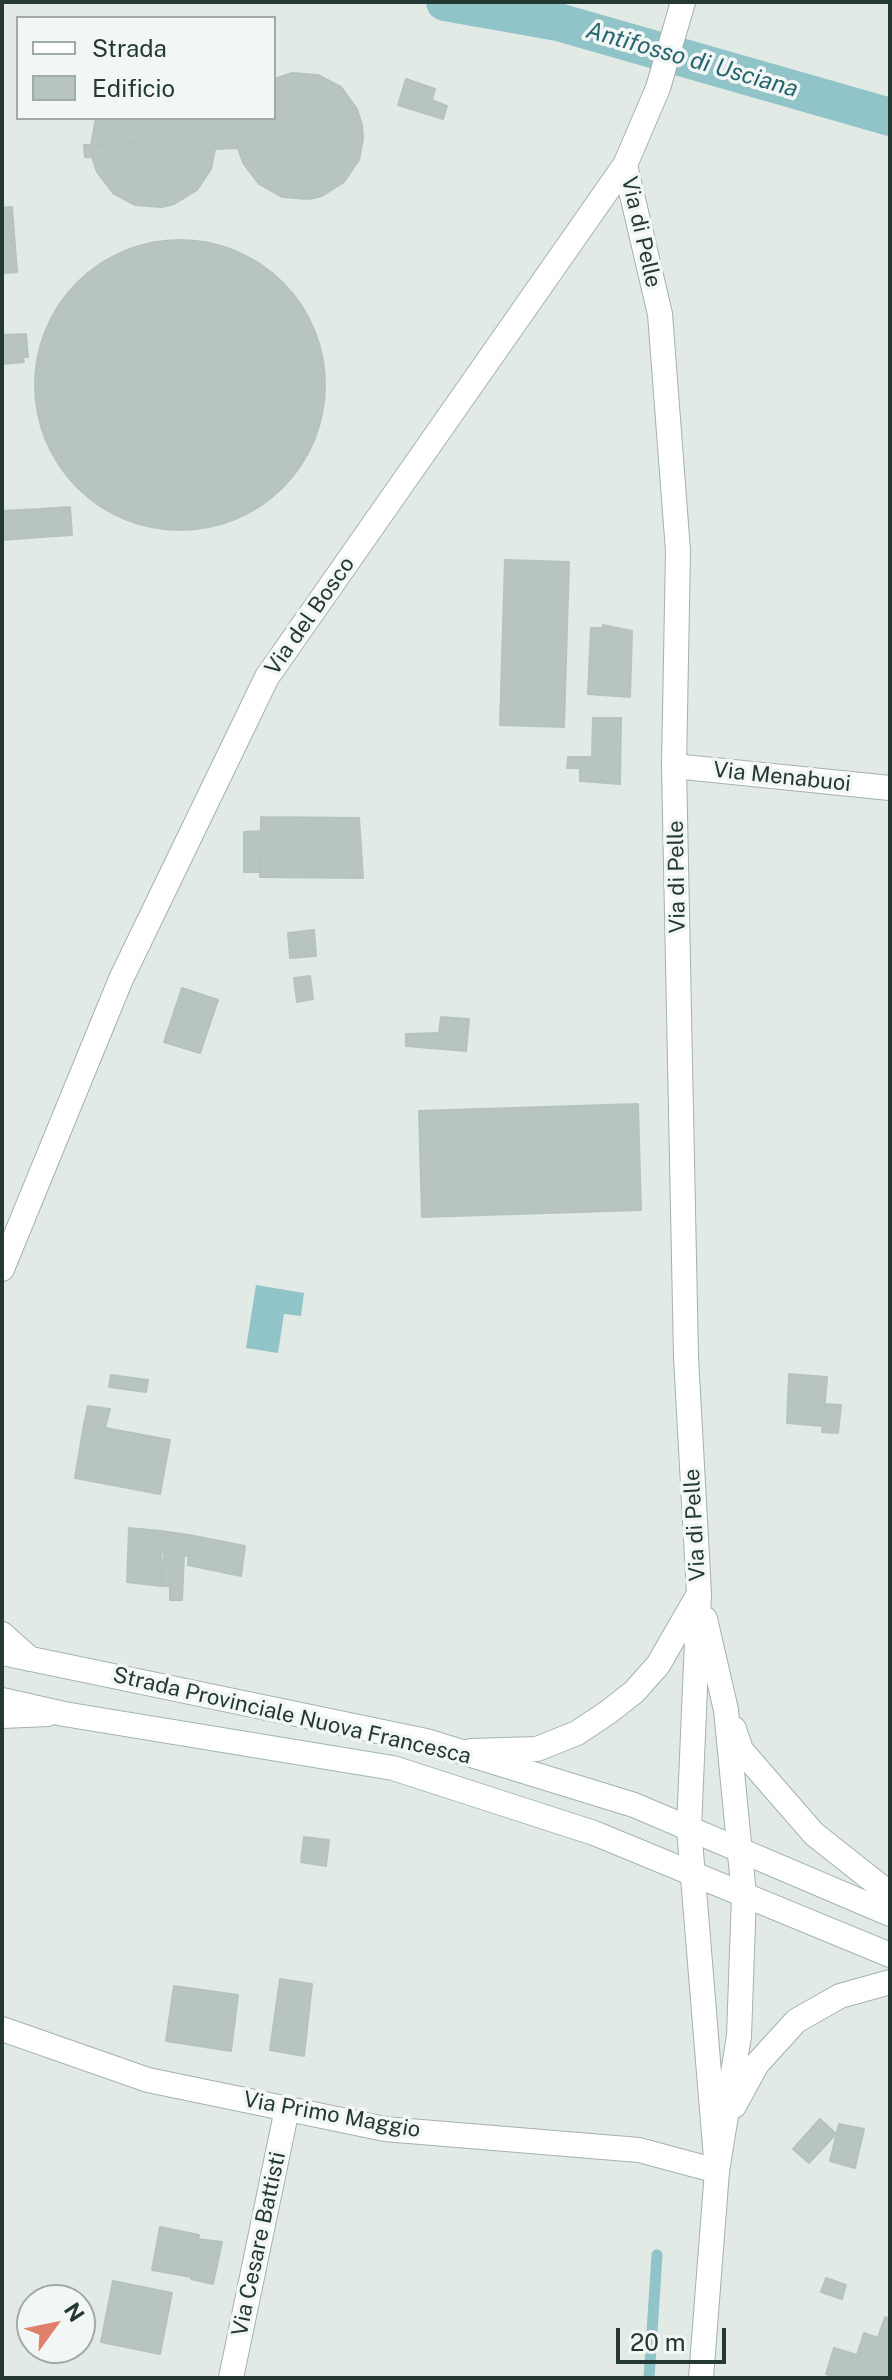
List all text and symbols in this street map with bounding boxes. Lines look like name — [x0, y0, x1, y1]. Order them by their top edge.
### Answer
legend — [16, 16, 276, 120]
water label: Antifosso di Usciana — [583, 16, 801, 104]
text: Strada — [92, 34, 167, 62]
text: Edificio — [92, 74, 175, 102]
street label: Via di Pelle — [615, 174, 667, 290]
street label: Via del Bosco — [260, 552, 360, 680]
street label: Via Menabuoi — [712, 757, 852, 797]
street label: Via di Pelle — [663, 820, 691, 934]
street label: Via di Pelle — [679, 1468, 711, 1582]
street label: Strada Provinciale Nuova Francesca — [110, 1662, 474, 1770]
street label: Via Primo Maggio — [241, 2086, 423, 2144]
street label: Via Cesare Battisti — [227, 2149, 291, 2339]
north arrow — [16, 2284, 96, 2364]
text: N — [59, 2298, 90, 2326]
scale bar — [620, 2312, 730, 2362]
text: 20 m — [630, 2328, 686, 2356]

